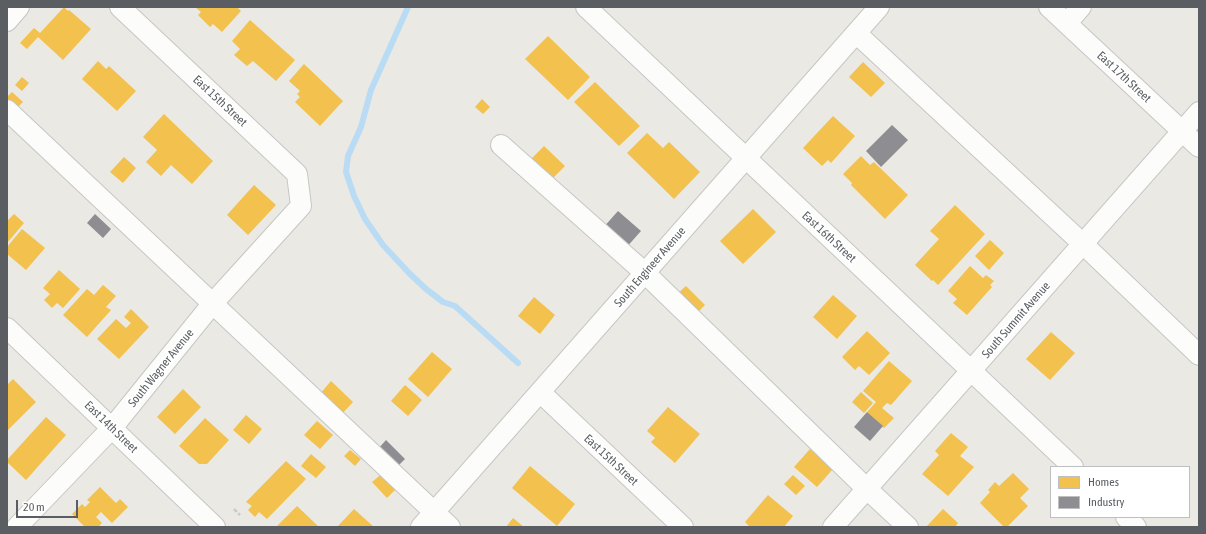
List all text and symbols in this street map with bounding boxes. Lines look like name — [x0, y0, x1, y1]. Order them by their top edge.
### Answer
street label: East 17th Street — [1094, 48, 1154, 106]
street label: East 15th Street — [190, 72, 250, 130]
street label: East 16th Street — [799, 208, 859, 266]
street label: South Engineer Avenue — [611, 224, 689, 310]
street label: South Summit Avenue — [979, 279, 1053, 361]
street label: South Wagner Avenue — [125, 326, 197, 410]
street label: East 14th Street — [81, 398, 141, 456]
street label: East 15th Street — [581, 431, 641, 489]
legend — [1050, 466, 1190, 518]
text: Homes — [1088, 475, 1119, 489]
scale bar — [18, 492, 80, 518]
text: Industry — [1088, 495, 1125, 509]
text: 20 m — [23, 500, 45, 514]

